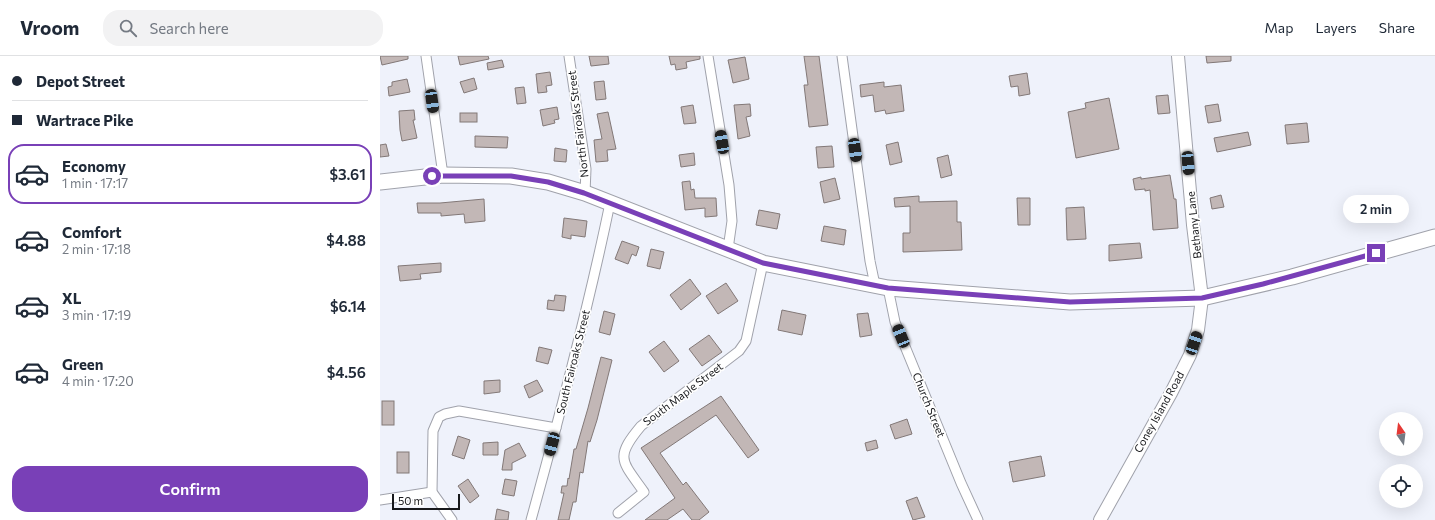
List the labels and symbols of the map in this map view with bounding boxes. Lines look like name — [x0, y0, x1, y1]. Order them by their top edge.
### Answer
street label: North Fairoaks Street — [564, 69, 591, 178]
car — [424, 88, 440, 114]
car — [714, 129, 730, 155]
car — [847, 137, 863, 163]
car — [1181, 151, 1195, 175]
route start — [423, 167, 441, 185]
street label: Bethany Lane — [1183, 191, 1203, 259]
callout: 2 min — [1343, 195, 1409, 223]
route end — [1367, 244, 1385, 262]
street label: South Fairoaks Street — [553, 308, 592, 416]
car — [891, 323, 911, 349]
car — [1184, 330, 1204, 356]
street label: South Maple Street — [640, 359, 726, 428]
street label: Coney Island Road — [1131, 369, 1186, 455]
street label: Church Street — [910, 370, 949, 440]
north arrow — [1379, 412, 1423, 456]
car — [543, 431, 561, 457]
scale bar — [392, 492, 460, 511]

